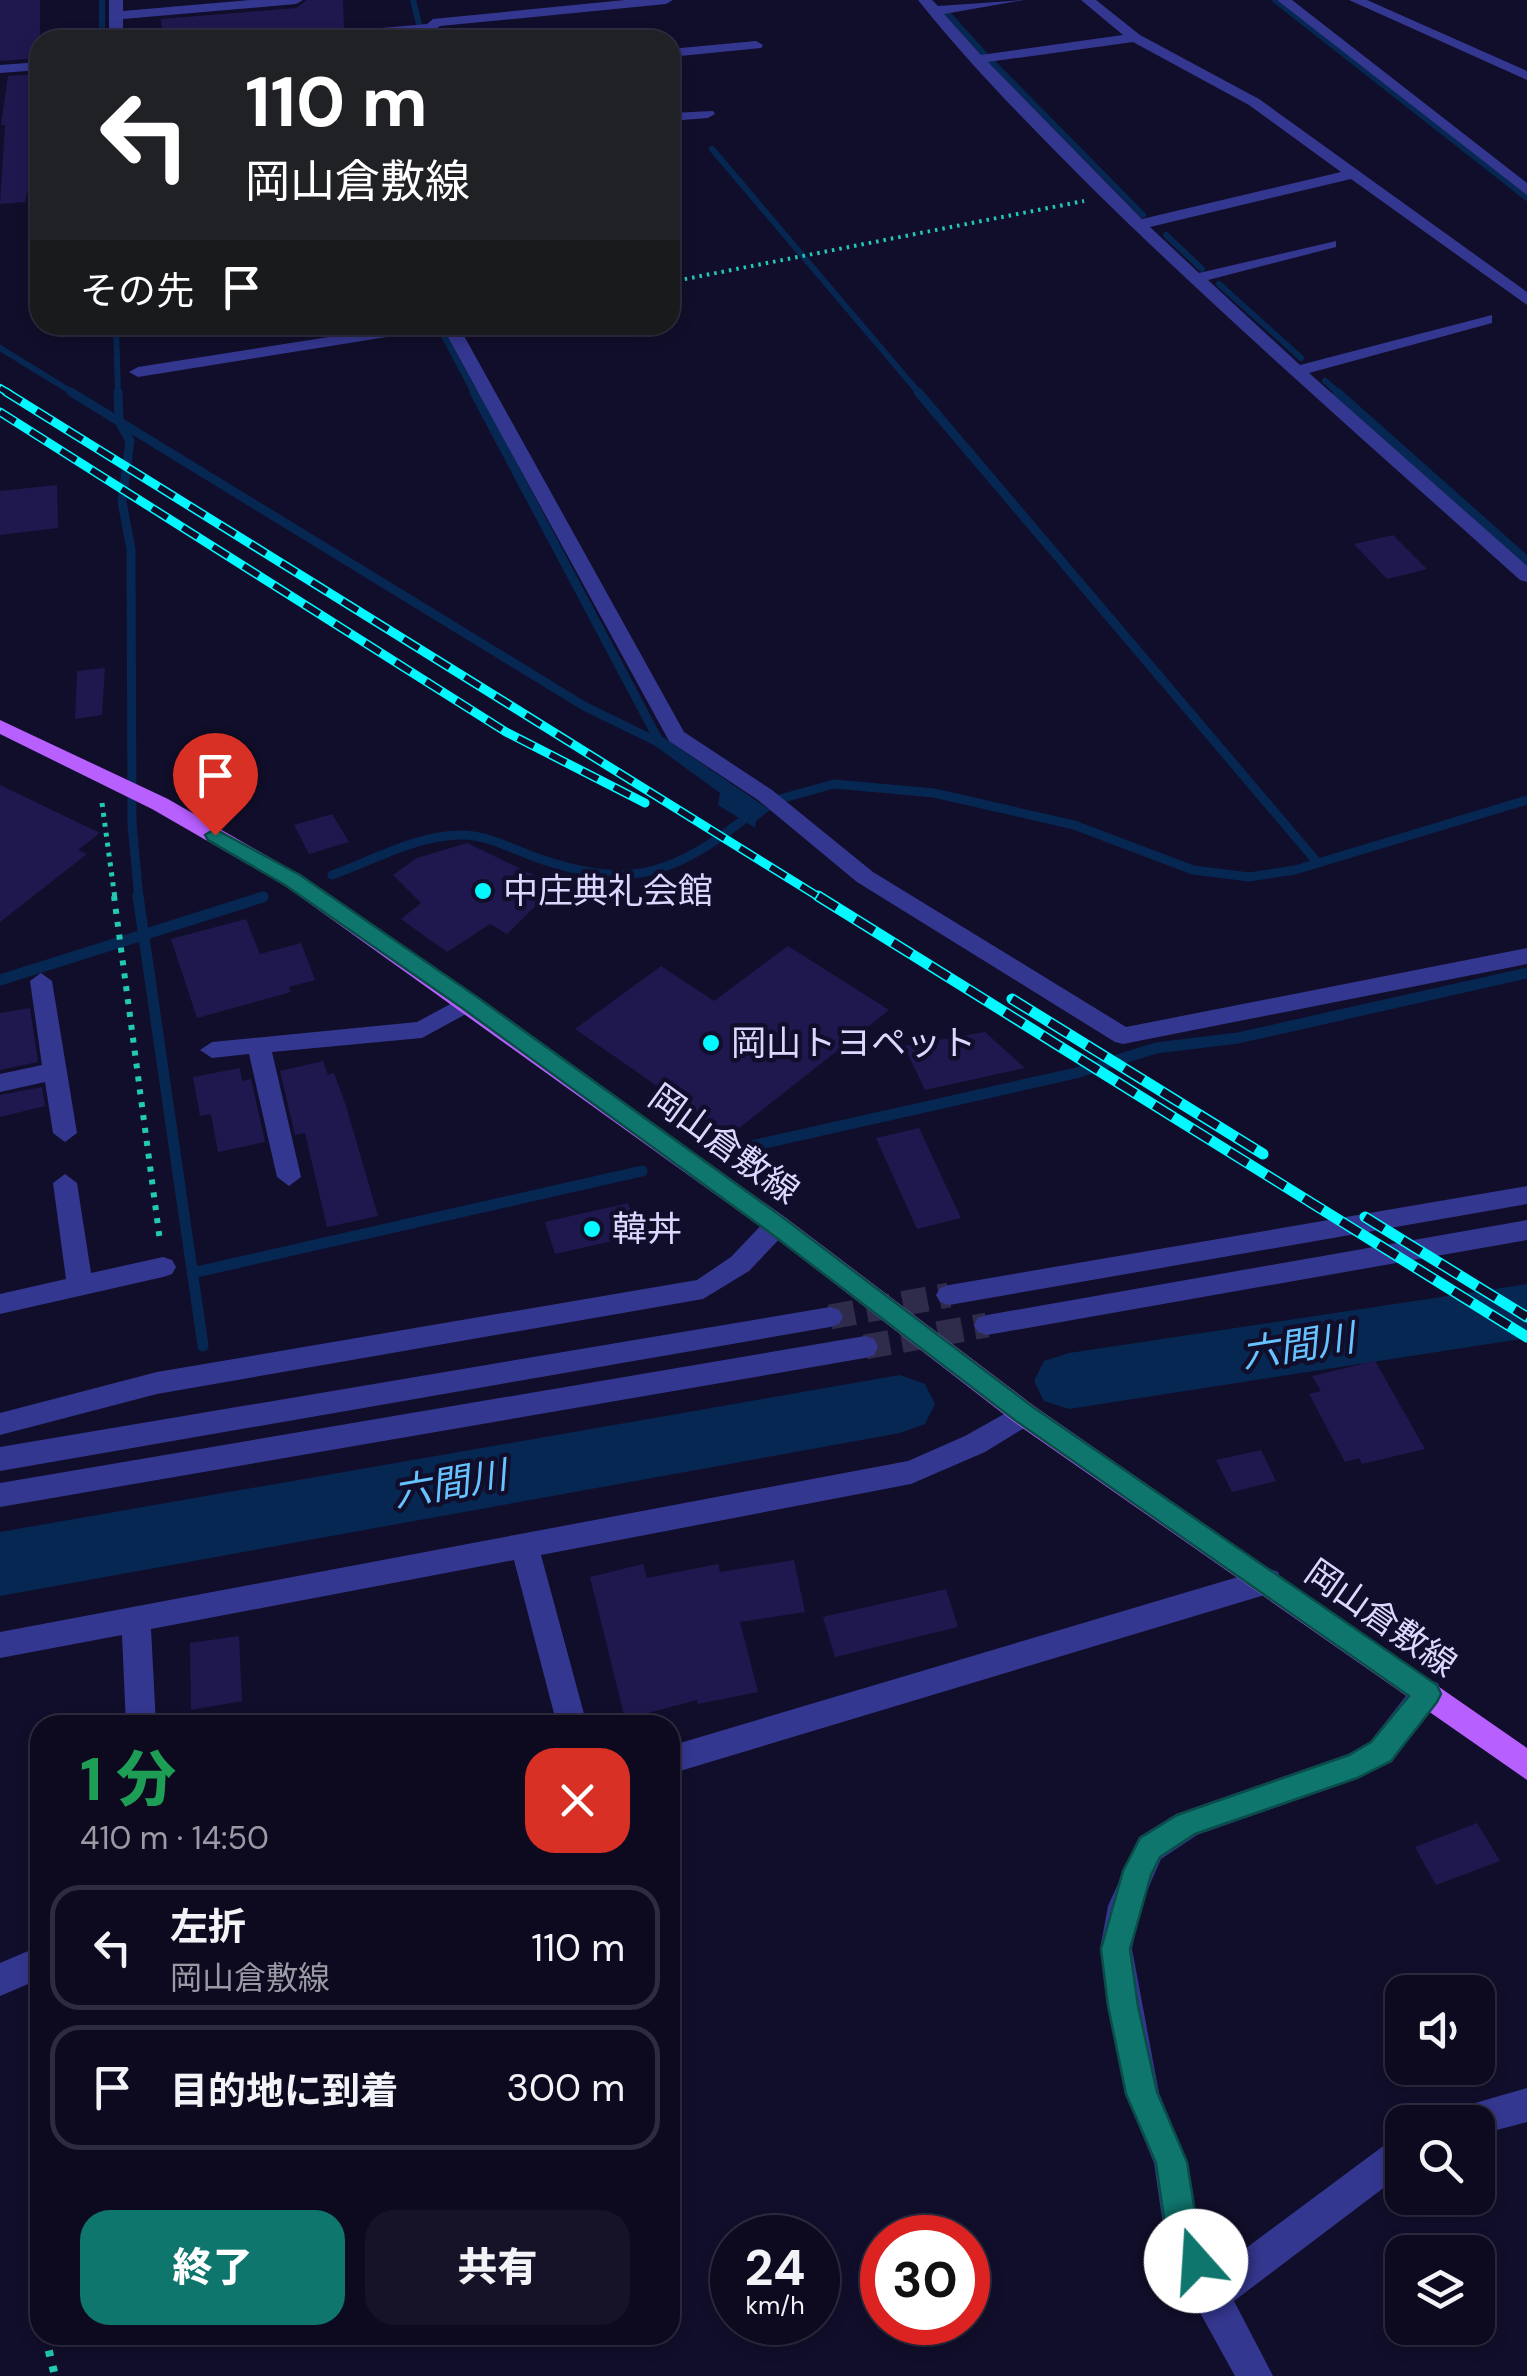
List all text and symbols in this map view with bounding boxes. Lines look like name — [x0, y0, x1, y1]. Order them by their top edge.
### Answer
text: 110 m — [245, 57, 428, 148]
icon: left — [80, 70, 210, 200]
text: 岡山倉敷線 — [245, 152, 470, 211]
icon: arrive — [214, 260, 269, 315]
text: その先 — [80, 266, 194, 316]
pin — [173, 733, 258, 836]
icon: arrive — [188, 748, 243, 803]
place label: 中庄典礼会館 — [503, 868, 713, 914]
marker: 中庄典礼会館 — [472, 880, 494, 902]
place label: 岡山トヨペット — [731, 1020, 976, 1066]
marker: 岡山トヨペット — [700, 1032, 722, 1054]
street label: 岡山倉敷線 — [640, 1074, 808, 1214]
place label: 韓丼 — [612, 1206, 682, 1252]
marker: 韓丼 — [581, 1218, 603, 1240]
water label: 六間川 — [1238, 1312, 1362, 1380]
water label: 六間川 — [390, 1449, 514, 1519]
street label: 岡山倉敷線 — [1296, 1549, 1466, 1687]
text: 1 分 — [80, 1740, 176, 1819]
button: close — [525, 1748, 630, 1853]
text: 410 m · 14:50 — [80, 1817, 269, 1859]
text: 左折 — [170, 1902, 246, 1952]
icon: left — [85, 1920, 140, 1975]
text: 110 m — [531, 1923, 625, 1973]
text: 岡山倉敷線 — [170, 1957, 330, 1999]
map controls — [1385, 1975, 1495, 2345]
button: sound — [1385, 1975, 1495, 2085]
icon: arrive — [85, 2060, 140, 2115]
text: 300 m — [507, 2063, 625, 2113]
text: 目的地に到着 — [170, 2066, 398, 2116]
button: search — [1385, 2105, 1495, 2215]
position arrow — [1144, 2209, 1248, 2313]
button: 終了 — [80, 2210, 345, 2325]
button: 共有 — [365, 2210, 630, 2325]
speed limit sign: 30 — [860, 2215, 990, 2345]
text: 24 — [745, 2235, 806, 2301]
button: layers — [1385, 2235, 1495, 2345]
text: km/h — [745, 2289, 805, 2322]

